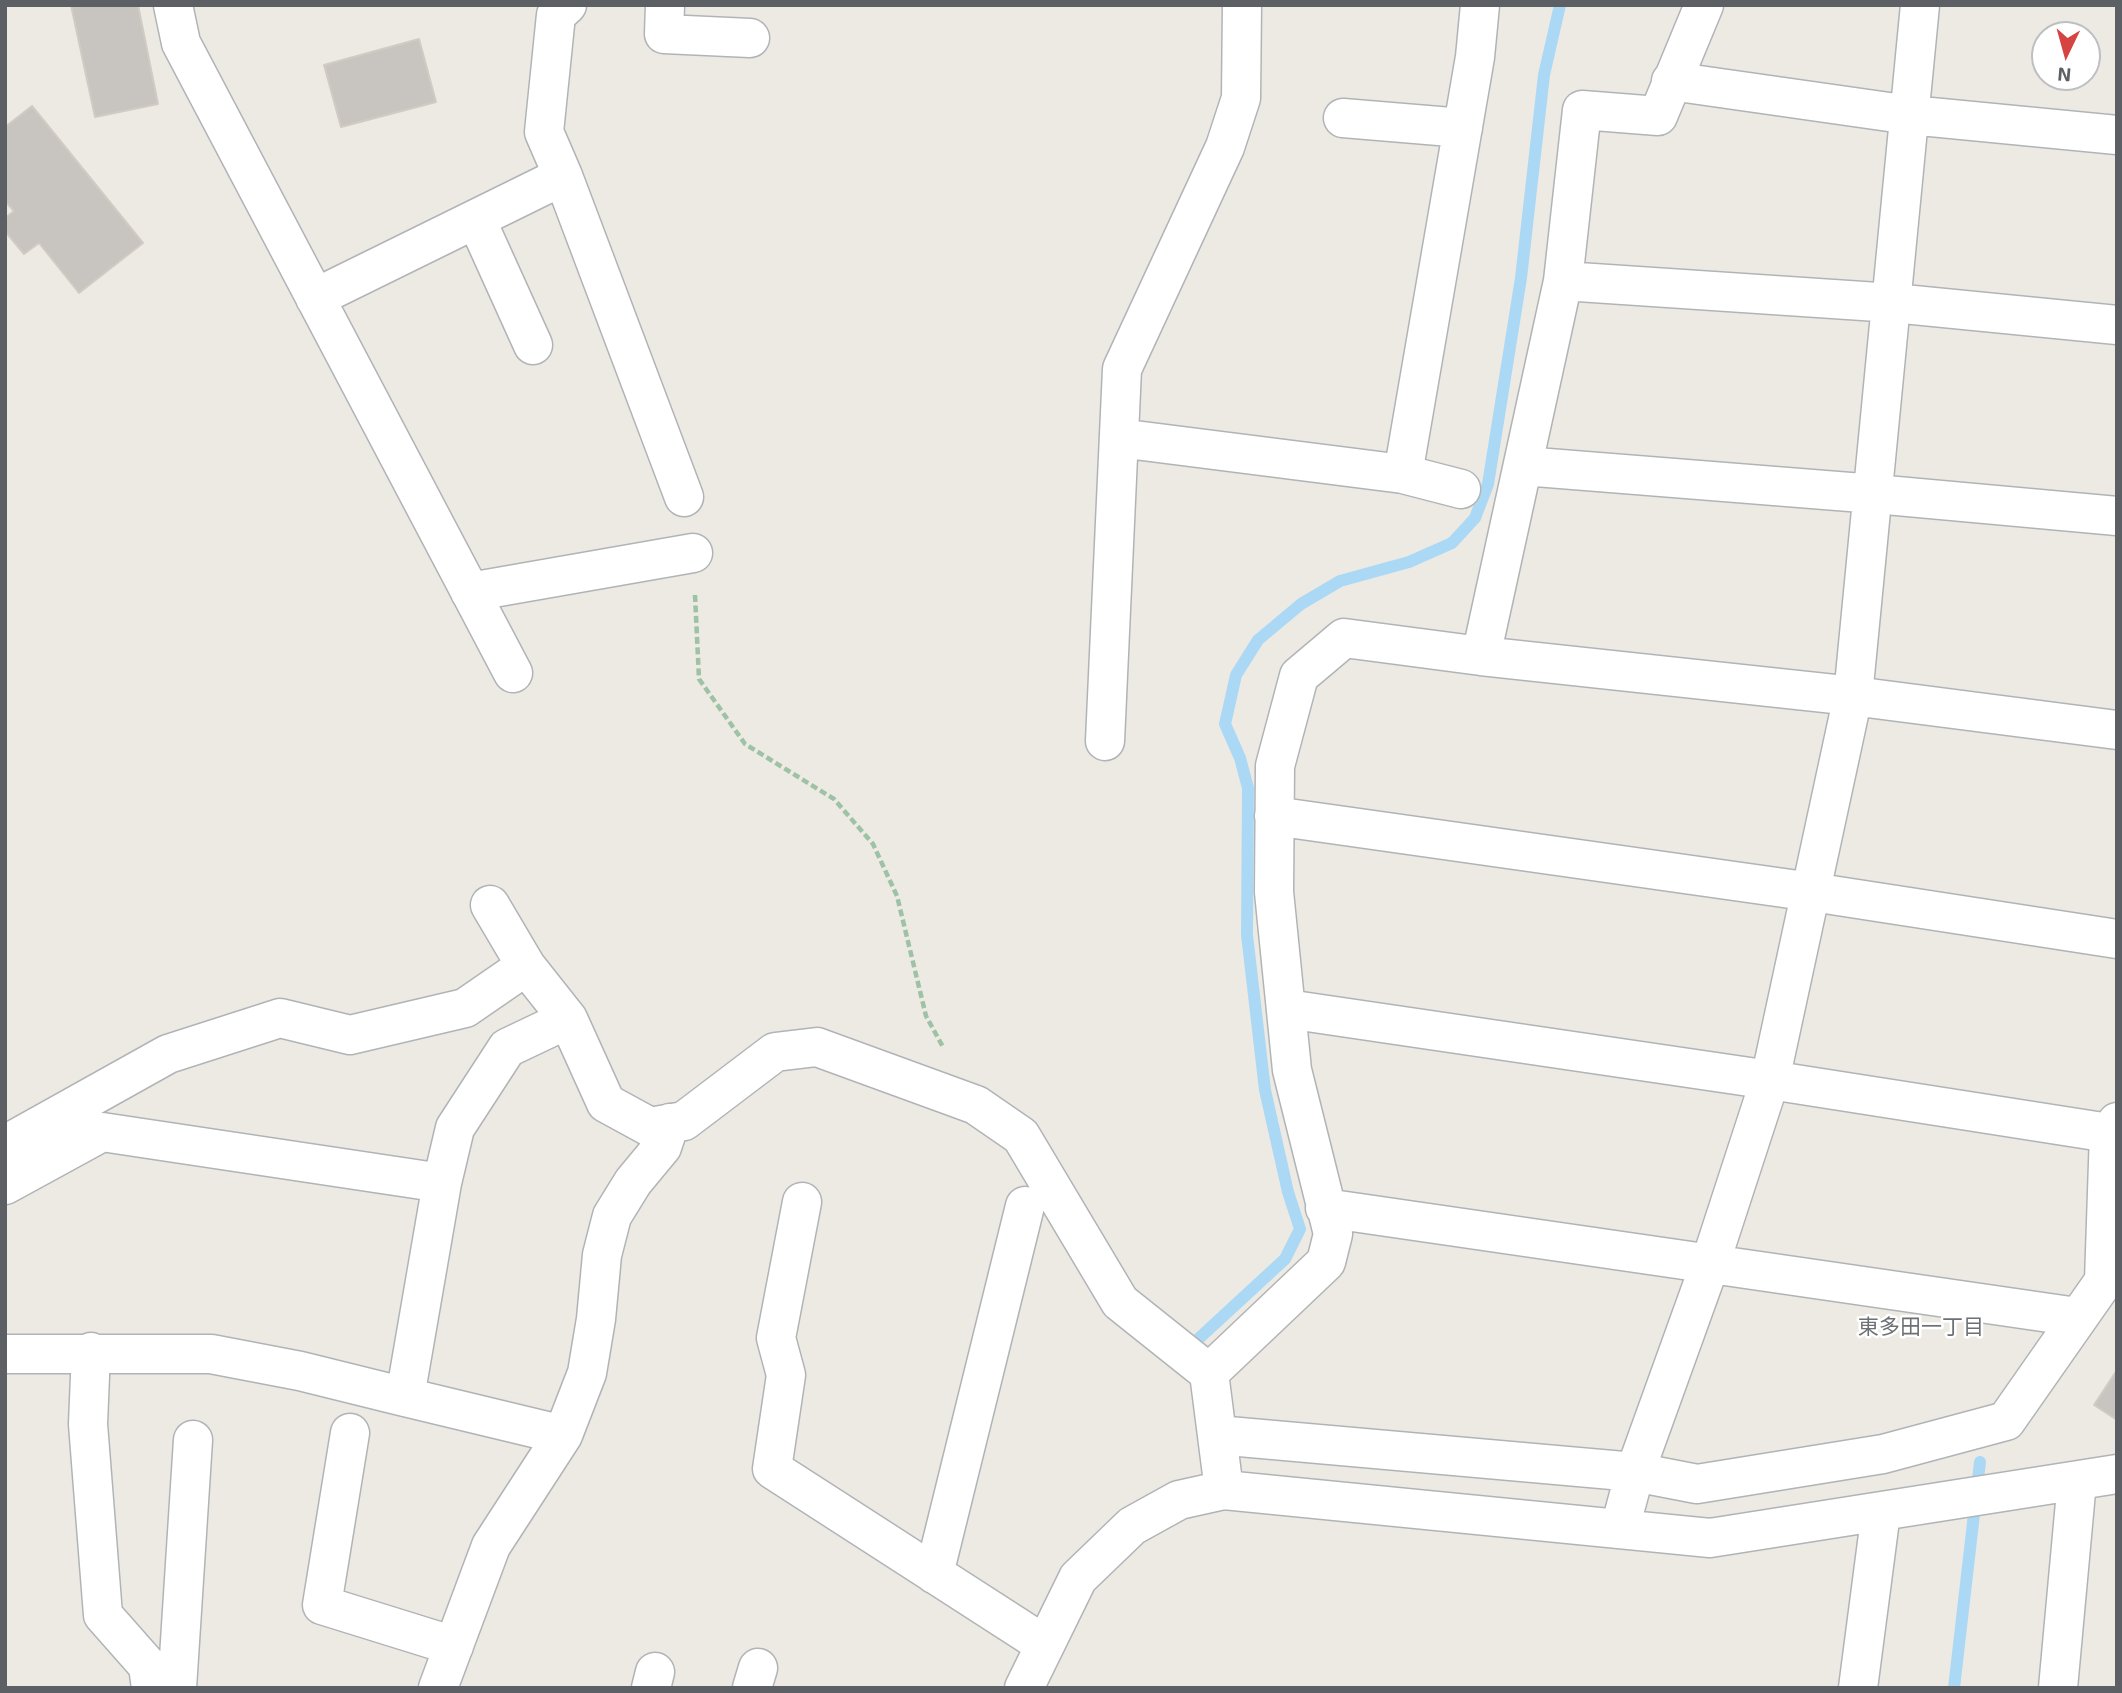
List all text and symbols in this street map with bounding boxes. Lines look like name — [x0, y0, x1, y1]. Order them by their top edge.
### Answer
north arrow — [2031, 21, 2101, 91]
text: N — [2056, 63, 2072, 87]
district label: 東多田一丁目 — [1858, 1314, 1984, 1340]

